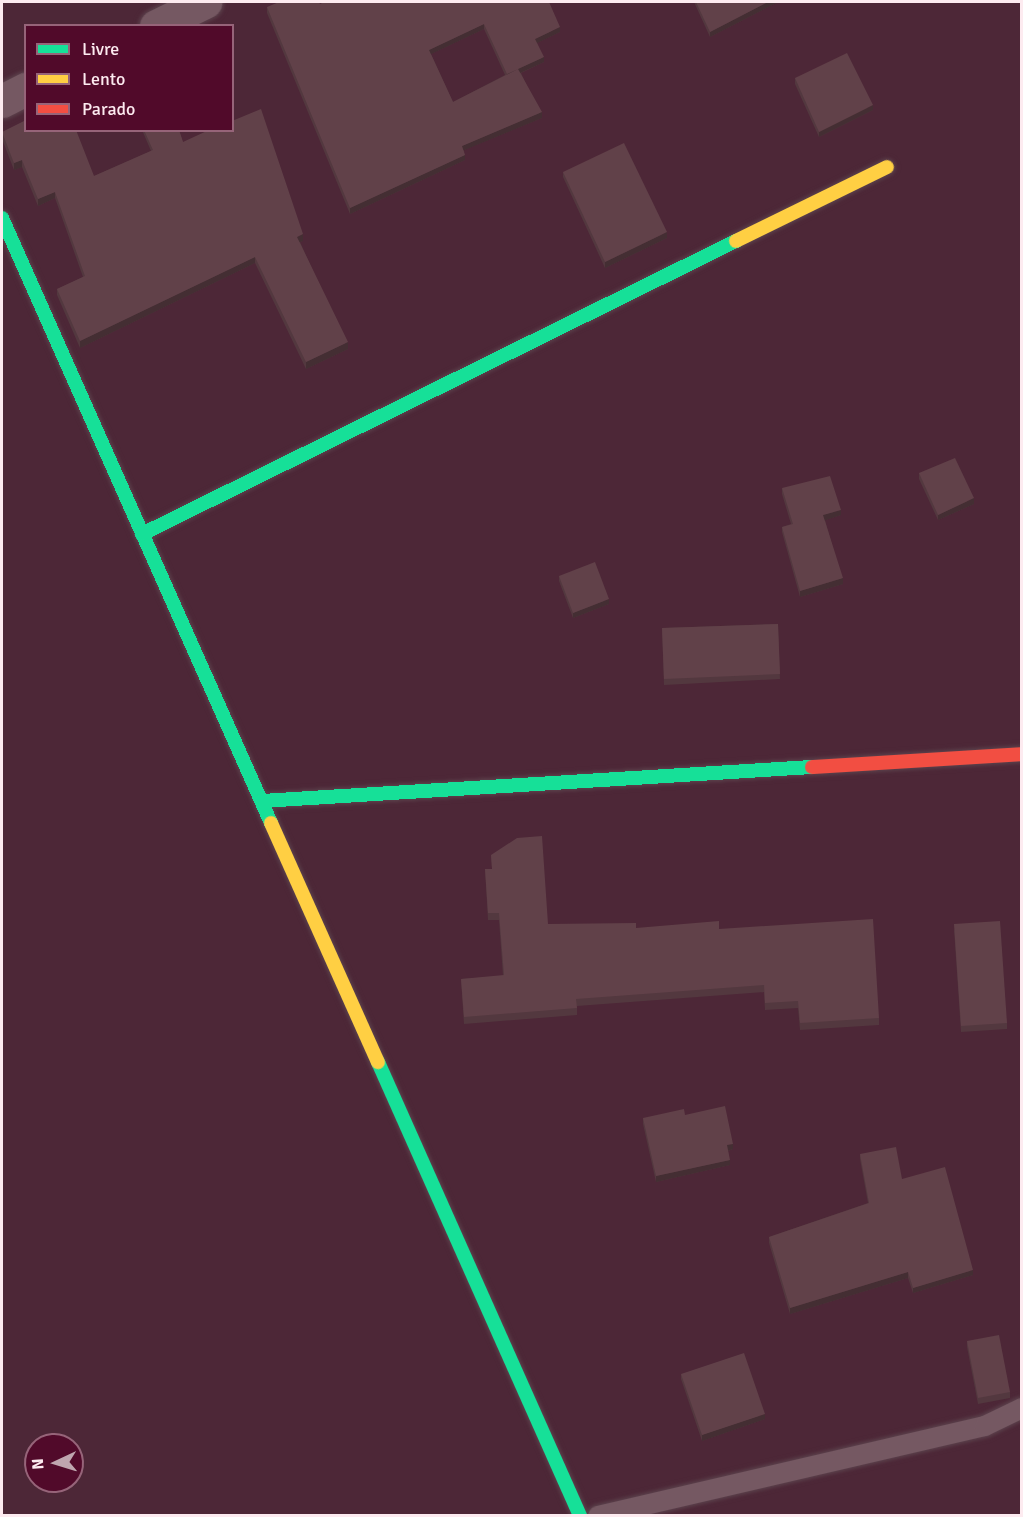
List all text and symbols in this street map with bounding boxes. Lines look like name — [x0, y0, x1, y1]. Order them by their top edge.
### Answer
legend — [24, 24, 234, 132]
text: Livre — [82, 38, 119, 60]
text: Lento — [82, 68, 125, 90]
text: Parado — [82, 98, 135, 120]
north arrow — [24, 1433, 84, 1493]
text: N — [28, 1458, 48, 1470]

